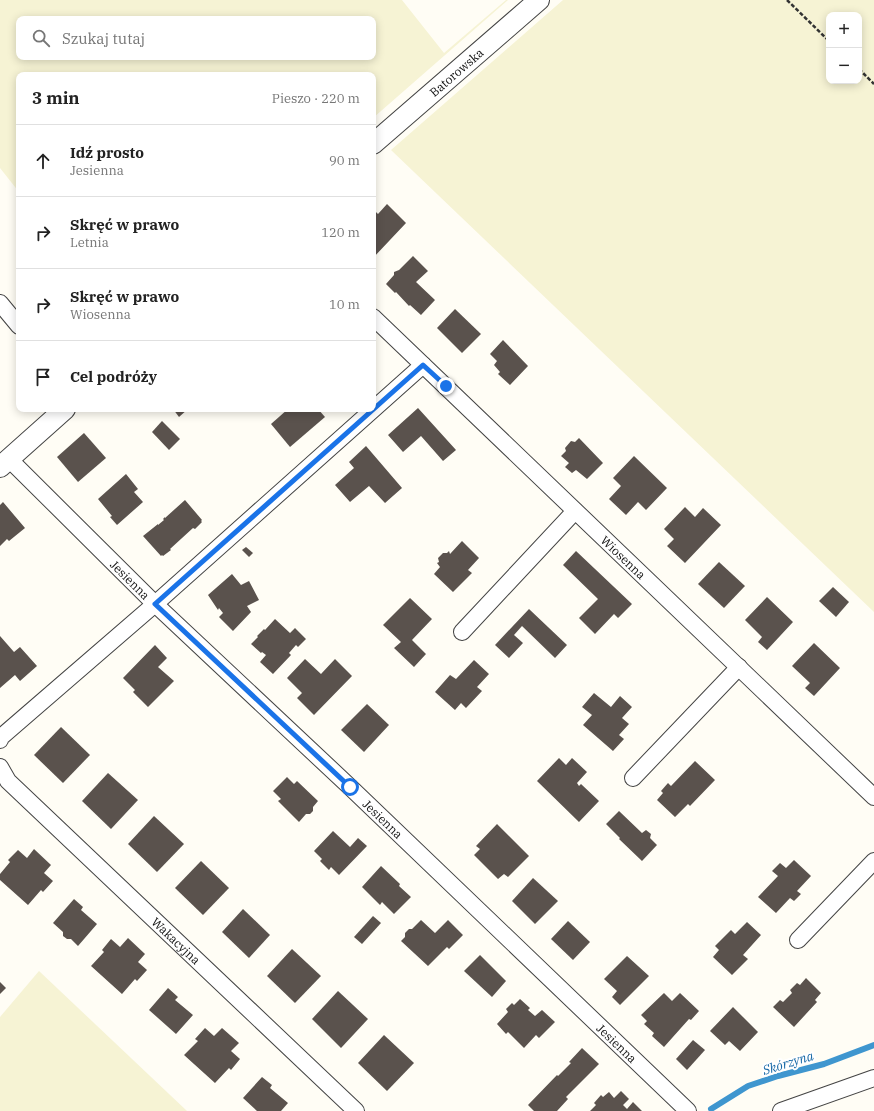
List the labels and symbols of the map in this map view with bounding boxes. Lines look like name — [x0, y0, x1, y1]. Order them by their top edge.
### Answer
street label: Batorowska — [426, 44, 486, 99]
route end — [437, 377, 455, 395]
street label: Wiosenna — [598, 532, 649, 582]
street label: Jesienna — [107, 557, 154, 603]
route start — [341, 778, 359, 796]
street label: Jesienna — [360, 796, 407, 842]
street label: Wakacyjna — [149, 914, 204, 967]
street label: Jesienna — [594, 1020, 640, 1066]
water label: Skórzyna — [759, 1047, 816, 1079]

